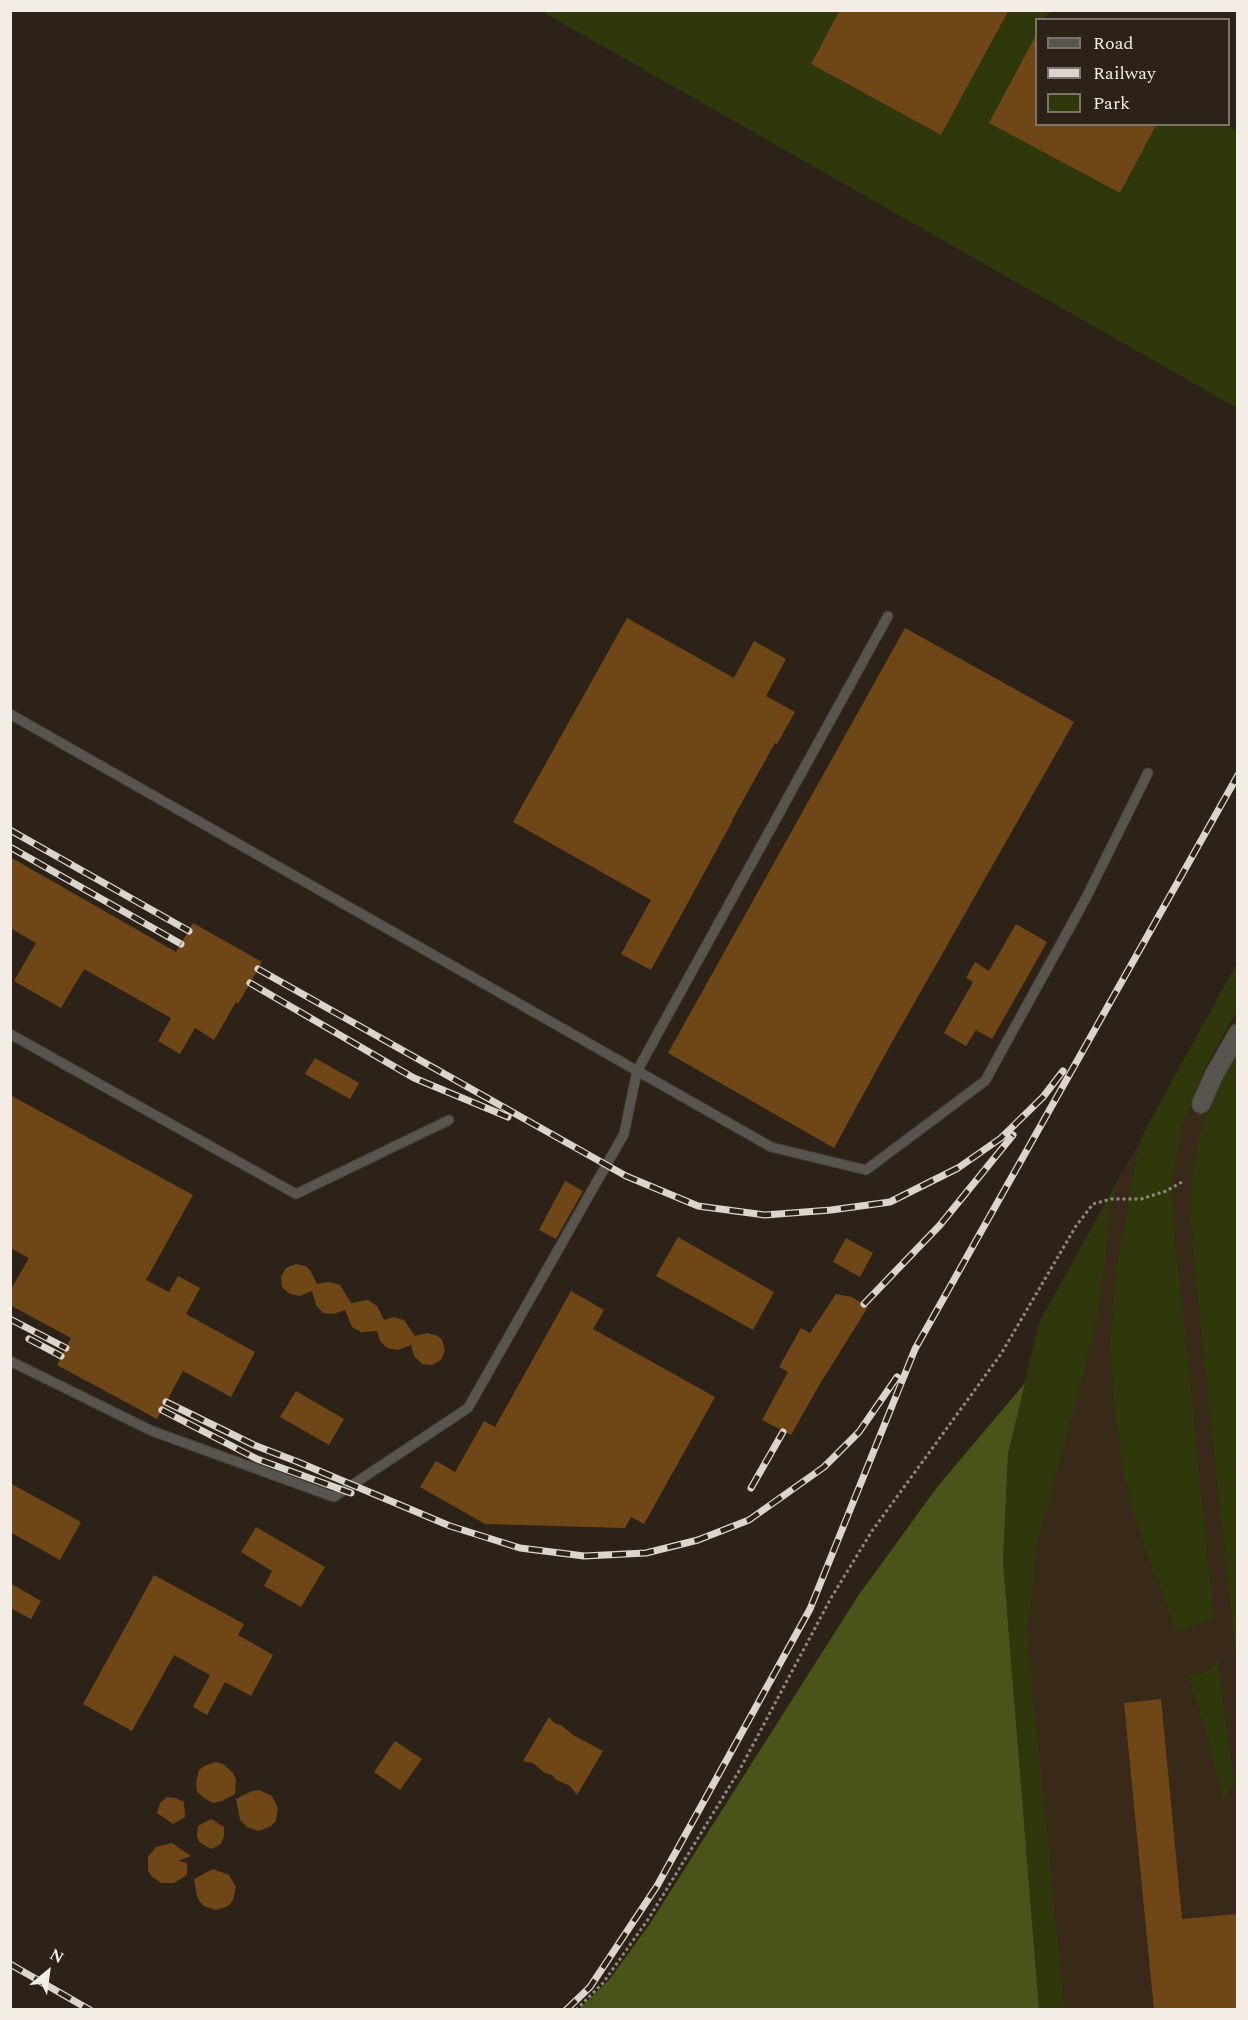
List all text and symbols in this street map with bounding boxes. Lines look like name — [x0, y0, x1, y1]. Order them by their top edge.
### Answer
legend — [1035, 18, 1230, 126]
text: Road — [1093, 30, 1134, 57]
text: Railway — [1093, 60, 1156, 87]
text: Park — [1093, 90, 1130, 117]
north arrow — [18, 1942, 78, 2002]
text: N — [45, 1943, 68, 1970]

